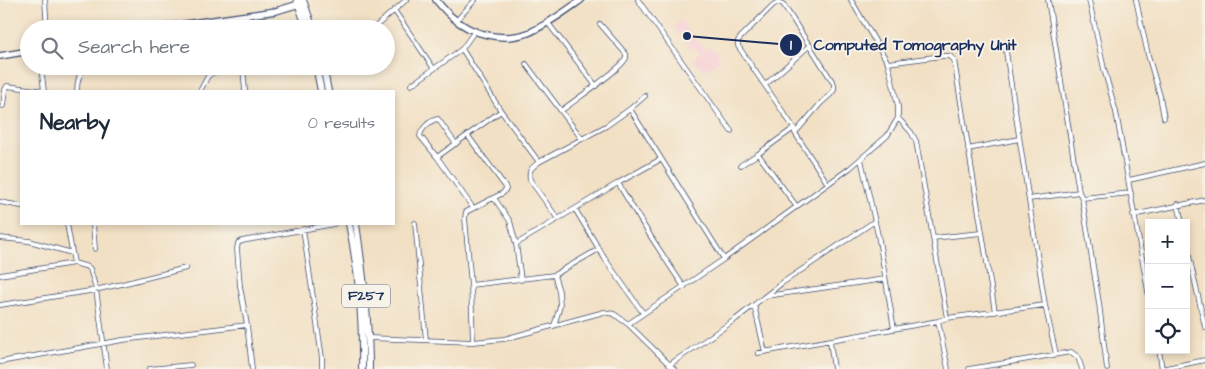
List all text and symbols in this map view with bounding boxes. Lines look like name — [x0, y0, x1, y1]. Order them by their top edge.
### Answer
search box — [20, 20, 395, 75]
callout: Computed Tomography Unit — [778, 29, 1027, 60]
icon: search — [38, 34, 66, 62]
text: Search here — [78, 34, 190, 61]
text: Computed Tomography Unit — [813, 34, 1017, 58]
text: 1 — [790, 35, 792, 56]
text: Nearby — [40, 108, 110, 137]
text: 0 results — [308, 112, 375, 134]
map controls — [1145, 219, 1190, 354]
button: + — [1145, 219, 1190, 264]
button: − — [1145, 264, 1190, 309]
road number: F257 — [342, 284, 390, 308]
button: locate — [1145, 309, 1190, 354]

